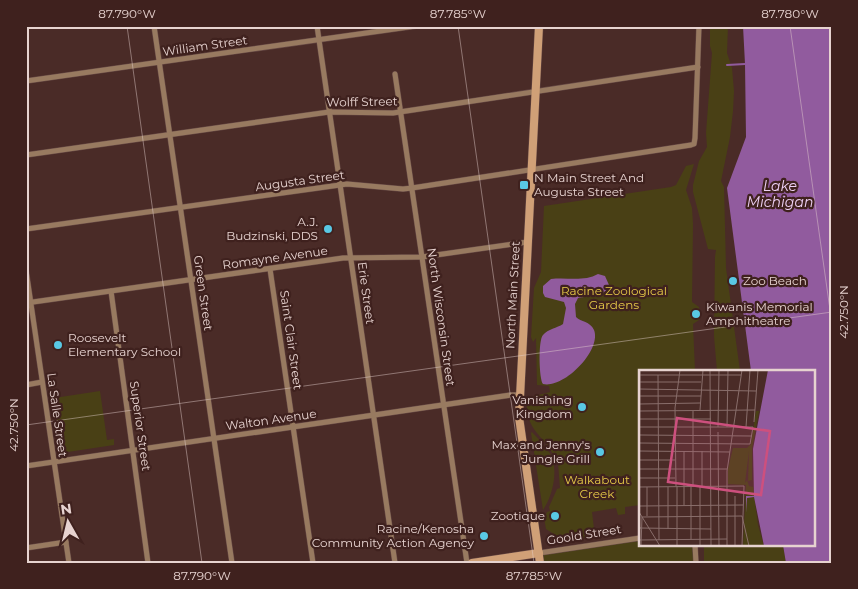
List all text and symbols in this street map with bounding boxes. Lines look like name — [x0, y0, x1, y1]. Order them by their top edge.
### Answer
text: 87.790°W — [98, 6, 156, 21]
text: 87.785°W — [430, 6, 486, 21]
text: 87.780°W — [761, 6, 819, 21]
street label: William Street — [162, 32, 248, 59]
street label: Wolff Street — [326, 93, 398, 110]
street label: Augusta Street — [254, 167, 346, 194]
place label: N Main Street And Augusta Street — [534, 170, 644, 199]
water label: Lake Michigan — [747, 177, 813, 211]
marker: N Main Street And Augusta Street — [518, 179, 530, 191]
place label: A.J. Budzinski, DDS — [226, 214, 318, 243]
marker: A.J. Budzinski, DDS — [322, 223, 334, 235]
street label: North Main Street — [502, 241, 523, 349]
street label: Romayne Avenue — [221, 243, 328, 272]
street label: North Wisconsin Street — [424, 247, 459, 387]
street label: Green Street — [191, 254, 216, 332]
street label: Erie Street — [355, 261, 378, 325]
place label: Zoo Beach — [743, 273, 807, 288]
marker: Zoo Beach — [727, 275, 739, 287]
park label: Racine Zoological Gardens — [561, 283, 667, 312]
text: 42.750°N — [836, 285, 851, 339]
street label: Saint Clair Street — [277, 289, 306, 391]
place label: Kiwanis Memorial Amphitheatre — [706, 299, 813, 328]
marker: Kiwanis Memorial Amphitheatre — [690, 308, 702, 320]
place label: Roosevelt Elementary School — [68, 330, 181, 359]
marker: Roosevelt Elementary School — [52, 339, 64, 351]
inset map — [639, 370, 816, 546]
street label: La Salle Street — [44, 372, 71, 458]
street label: Superior Street — [127, 380, 154, 472]
place label: Vanishing Kingdom — [512, 392, 572, 421]
text: 42.750°N — [6, 398, 21, 452]
marker: Vanishing Kingdom — [576, 401, 588, 413]
street label: Walton Avenue — [225, 406, 317, 433]
place label: Max and Jenny's Jungle Grill — [491, 437, 590, 466]
marker: Max and Jenny's Jungle Grill — [594, 446, 606, 458]
park label: Walkabout Creek — [564, 472, 630, 501]
north arrow — [42, 496, 92, 546]
text: N — [59, 499, 73, 519]
place label: Zootique — [491, 508, 545, 523]
marker: Zootique — [549, 510, 561, 522]
place label: Racine/Kenosha Community Action Agency — [312, 521, 474, 550]
street label: Goold Street — [546, 521, 622, 548]
marker: Racine/Kenosha Community Action Agency — [478, 530, 490, 542]
text: 87.790°W — [173, 568, 231, 583]
text: 87.785°W — [506, 568, 562, 583]

